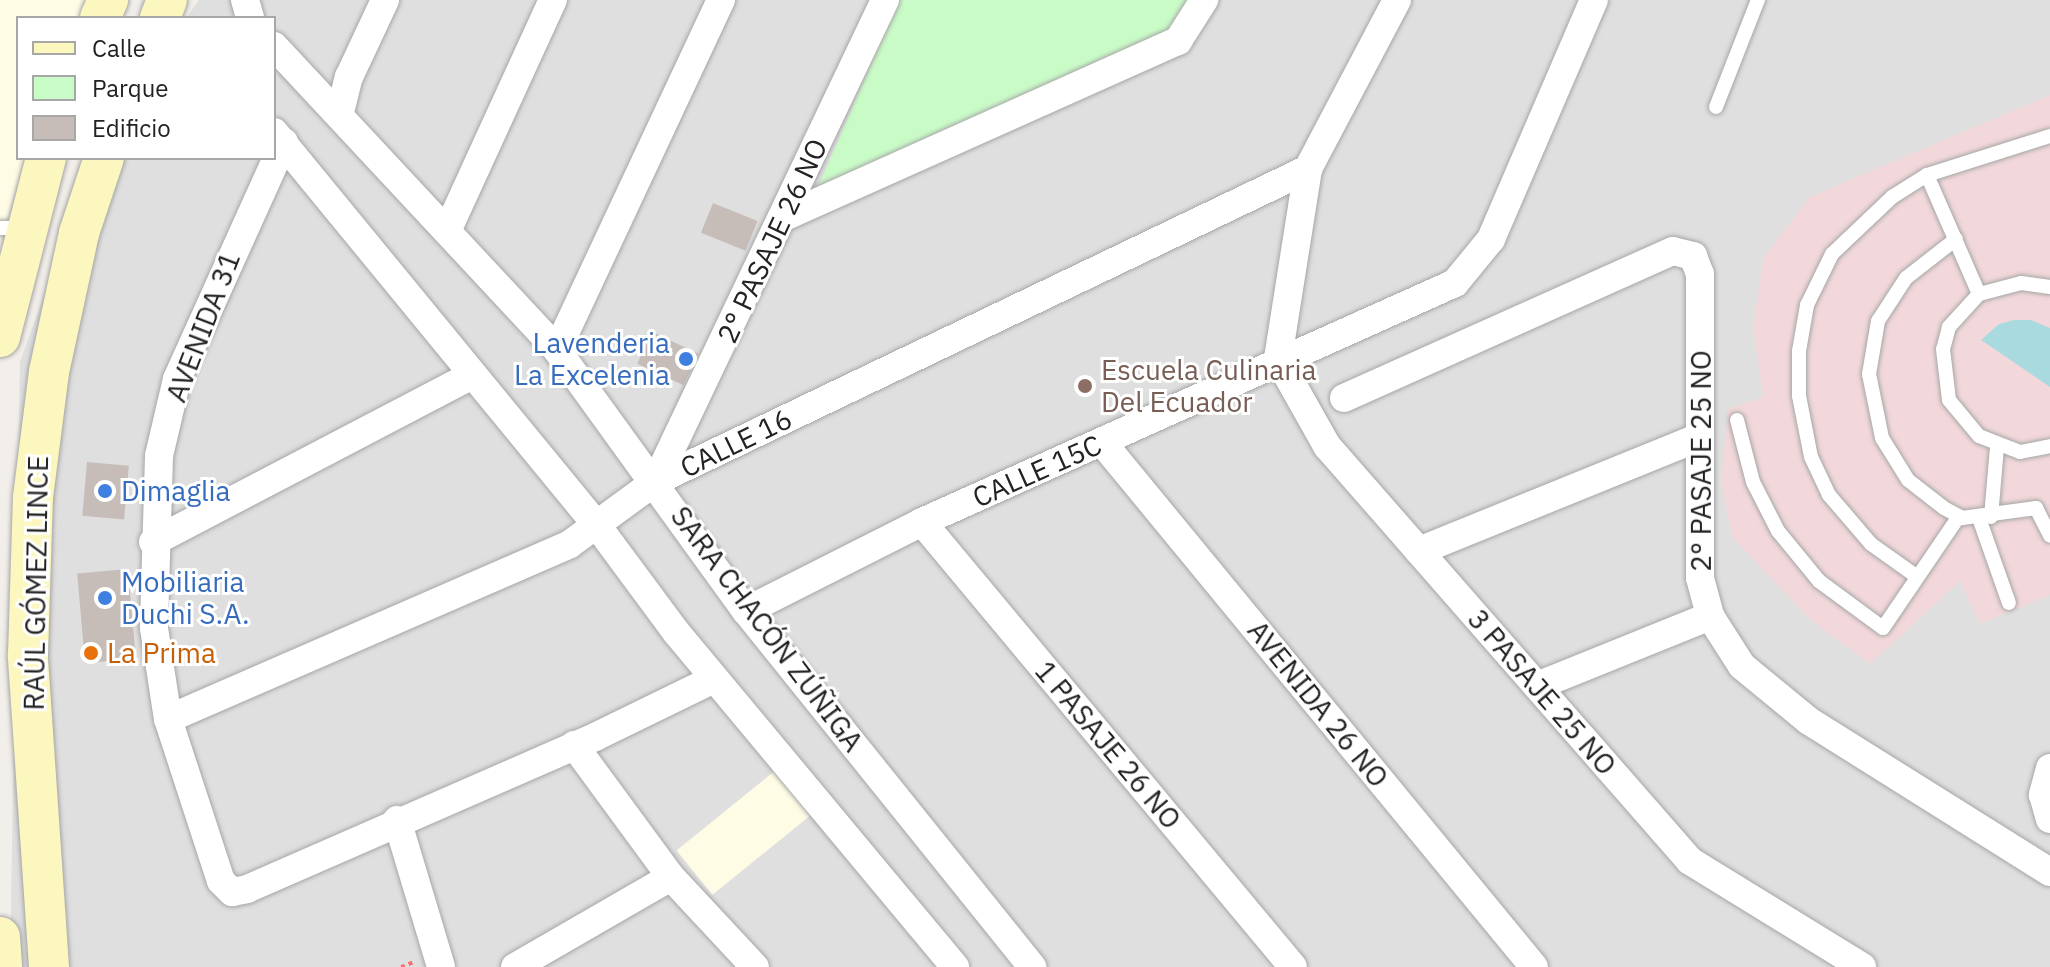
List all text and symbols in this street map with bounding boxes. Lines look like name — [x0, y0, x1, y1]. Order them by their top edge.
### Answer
legend — [16, 16, 276, 160]
text: Calle — [92, 32, 146, 64]
text: Parque — [92, 72, 169, 104]
text: Edificio — [92, 112, 171, 144]
street label: 2° PASAJE 26 NO — [710, 133, 834, 349]
street label: AVENIDA 31 — [159, 247, 247, 407]
place label: Lavenderia La Excelenia — [514, 326, 670, 392]
marker: Lavenderia La Excelenia — [677, 350, 695, 368]
street label: 2° PASAJE 25 NO — [1684, 350, 1718, 572]
place label: Escuela Culinaria Del Ecuador — [1101, 353, 1316, 419]
marker: Escuela Culinaria Del Ecuador — [1076, 377, 1094, 395]
street label: CALLE 16 — [675, 402, 797, 484]
street label: CALLE 15C — [967, 428, 1107, 514]
street label: RAÚL GÓMEZ LINCE — [17, 455, 55, 711]
place label: Dimaglia — [121, 474, 231, 508]
marker: Dimaglia — [96, 482, 114, 500]
street label: SARA CHACÓN ZÚÑIGA — [664, 500, 870, 758]
place label: Mobiliaria Duchi S.A. — [121, 565, 250, 631]
marker: Mobiliaria Duchi S.A. — [96, 589, 114, 607]
street label: 3 PASAJE 25 NO — [1461, 602, 1623, 782]
street label: AVENIDA 26 NO — [1241, 614, 1395, 794]
place label: La Prima — [107, 636, 216, 670]
marker: La Prima — [82, 644, 100, 662]
street label: 1 PASAJE 26 NO — [1028, 654, 1188, 836]

